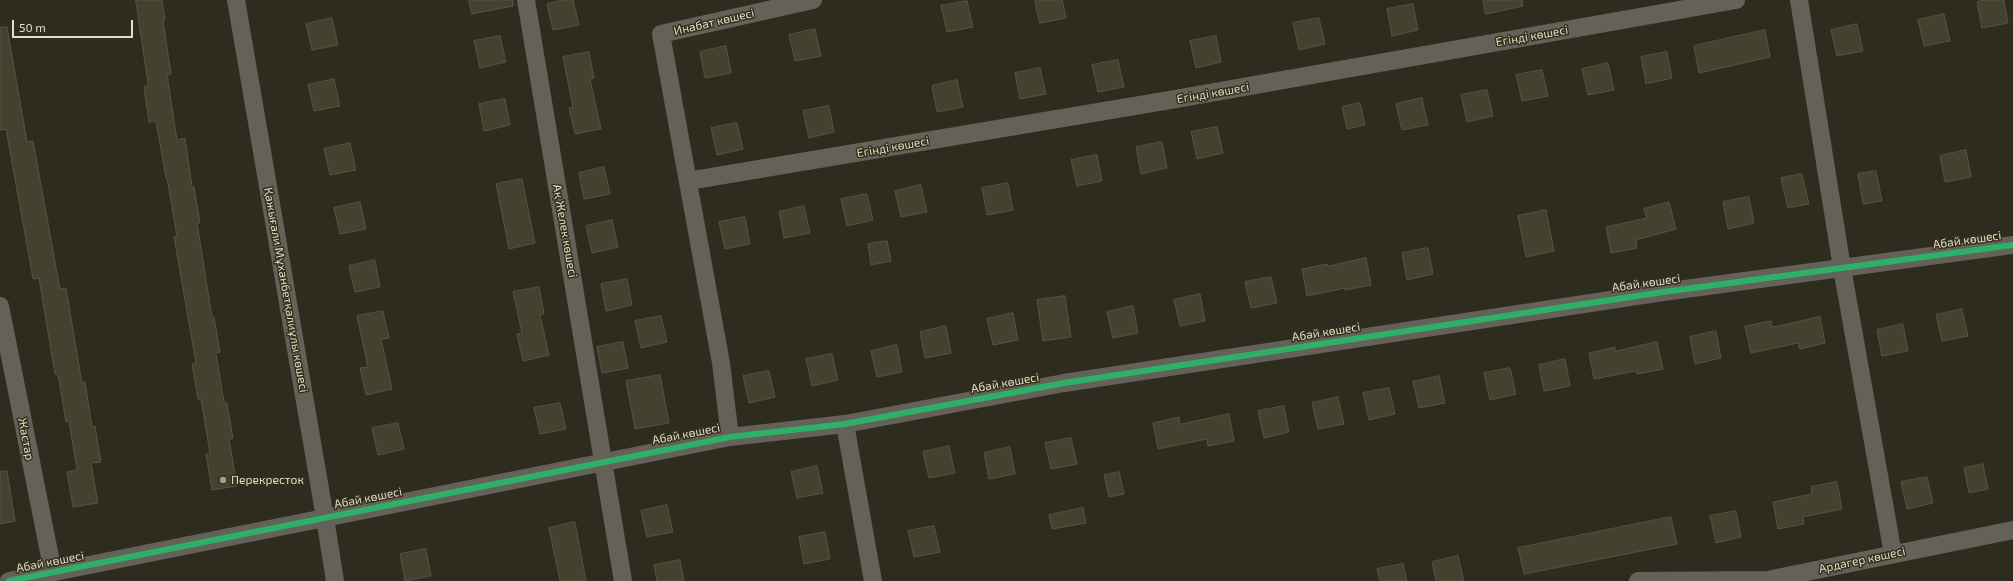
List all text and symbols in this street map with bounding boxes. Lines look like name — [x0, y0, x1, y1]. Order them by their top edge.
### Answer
street label: Инабат көшесі — [672, 6, 756, 38]
scale bar — [14, 12, 135, 38]
text: 50 m — [19, 20, 46, 34]
street label: Егінді көшесі — [1495, 23, 1569, 49]
street label: Егінді көшесі — [1176, 80, 1250, 106]
street label: Егінді көшесі — [856, 134, 930, 160]
street label: Ақ Желек көшесі — [550, 183, 580, 279]
street label: Қажығали Мұханбетқалиұлы көшесі — [261, 186, 311, 394]
street label: Абай көшесі — [1932, 228, 2002, 252]
street label: Абай көшесі — [1611, 271, 1681, 295]
street label: Абай көшесі — [1291, 319, 1361, 345]
street label: Абай көшесі — [970, 370, 1040, 396]
street label: Жастар — [15, 417, 37, 461]
street label: Абай көшесі — [651, 420, 721, 448]
place label: Перекресток — [231, 473, 304, 487]
marker: Перекресток — [218, 475, 228, 485]
street label: Абай көшесі — [333, 484, 403, 512]
street label: Ардагер көшесі — [1817, 544, 1907, 576]
street label: Абай көшесі — [15, 548, 85, 576]

